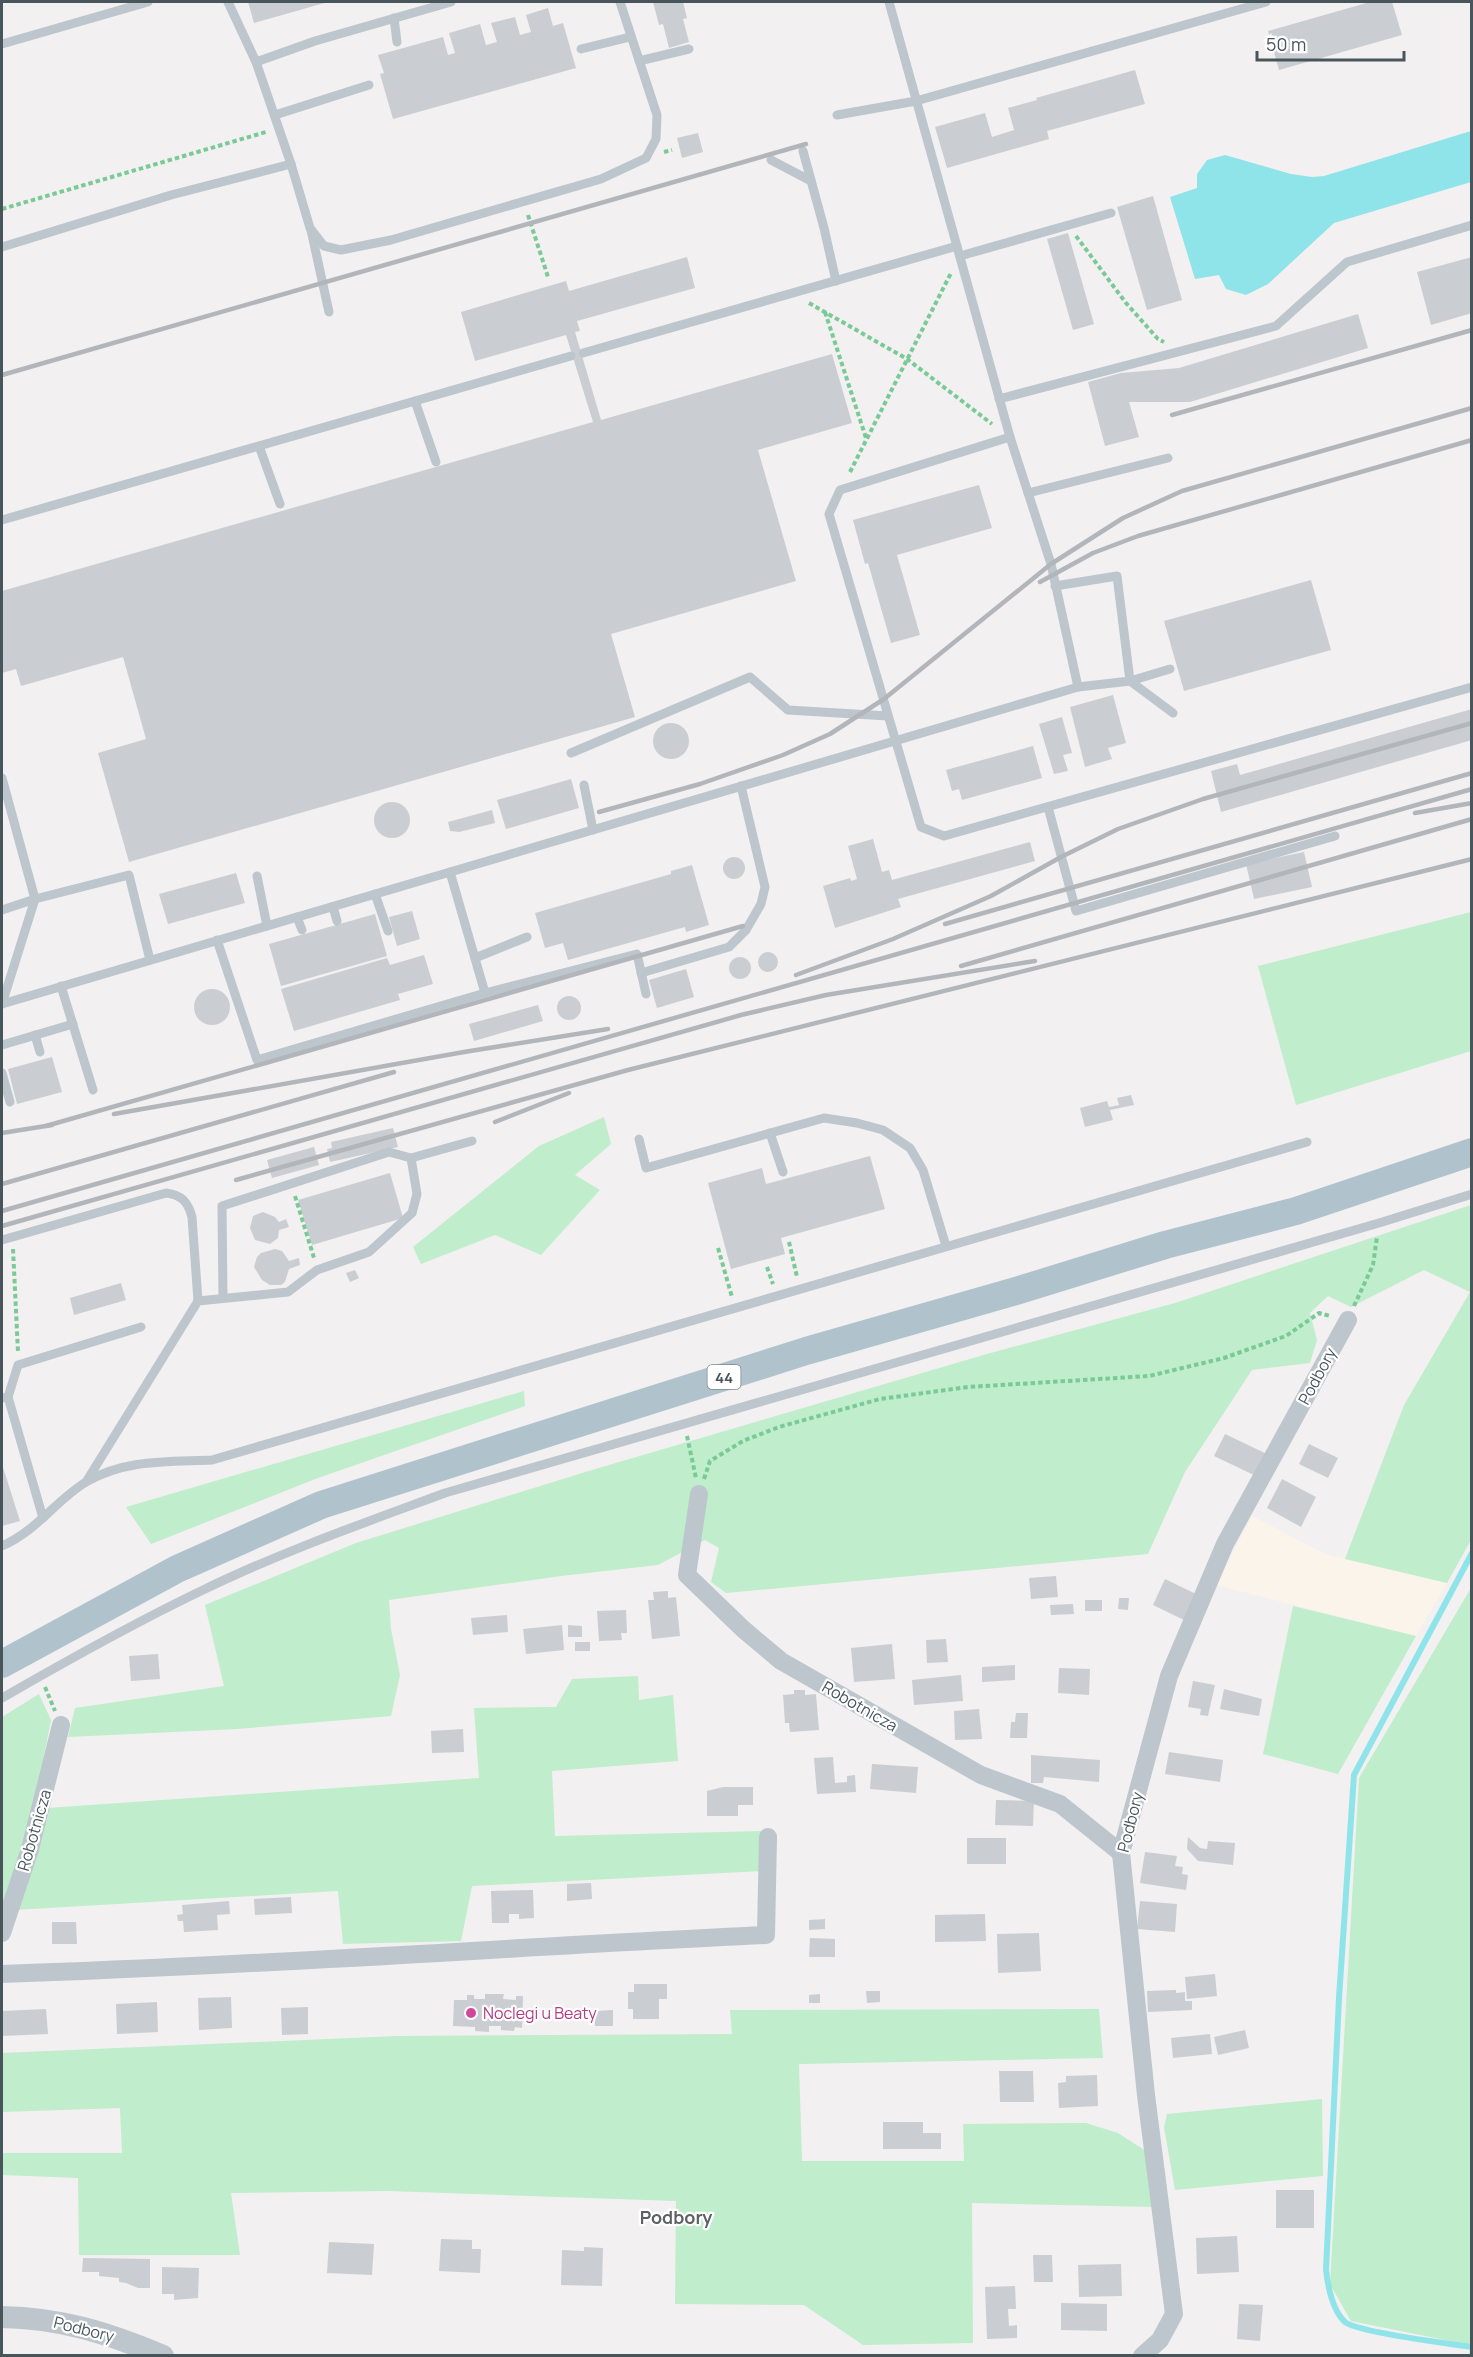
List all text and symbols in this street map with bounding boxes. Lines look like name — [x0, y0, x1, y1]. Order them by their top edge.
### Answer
scale bar — [1257, 24, 1404, 62]
text: 50 m — [1266, 32, 1306, 56]
street label: Podbory — [1293, 1343, 1341, 1408]
road number: 44 — [708, 1365, 740, 1389]
street label: Robotnicza — [818, 1676, 902, 1736]
street label: Robotnicza — [12, 1787, 56, 1873]
street label: Podbory — [1112, 1789, 1148, 1855]
place label: Noclegi u Beaty — [483, 2002, 597, 2024]
marker: Noclegi u Beaty — [464, 2006, 478, 2020]
district label: Podbory — [640, 2205, 712, 2229]
street label: Podbory — [51, 2311, 117, 2347]

